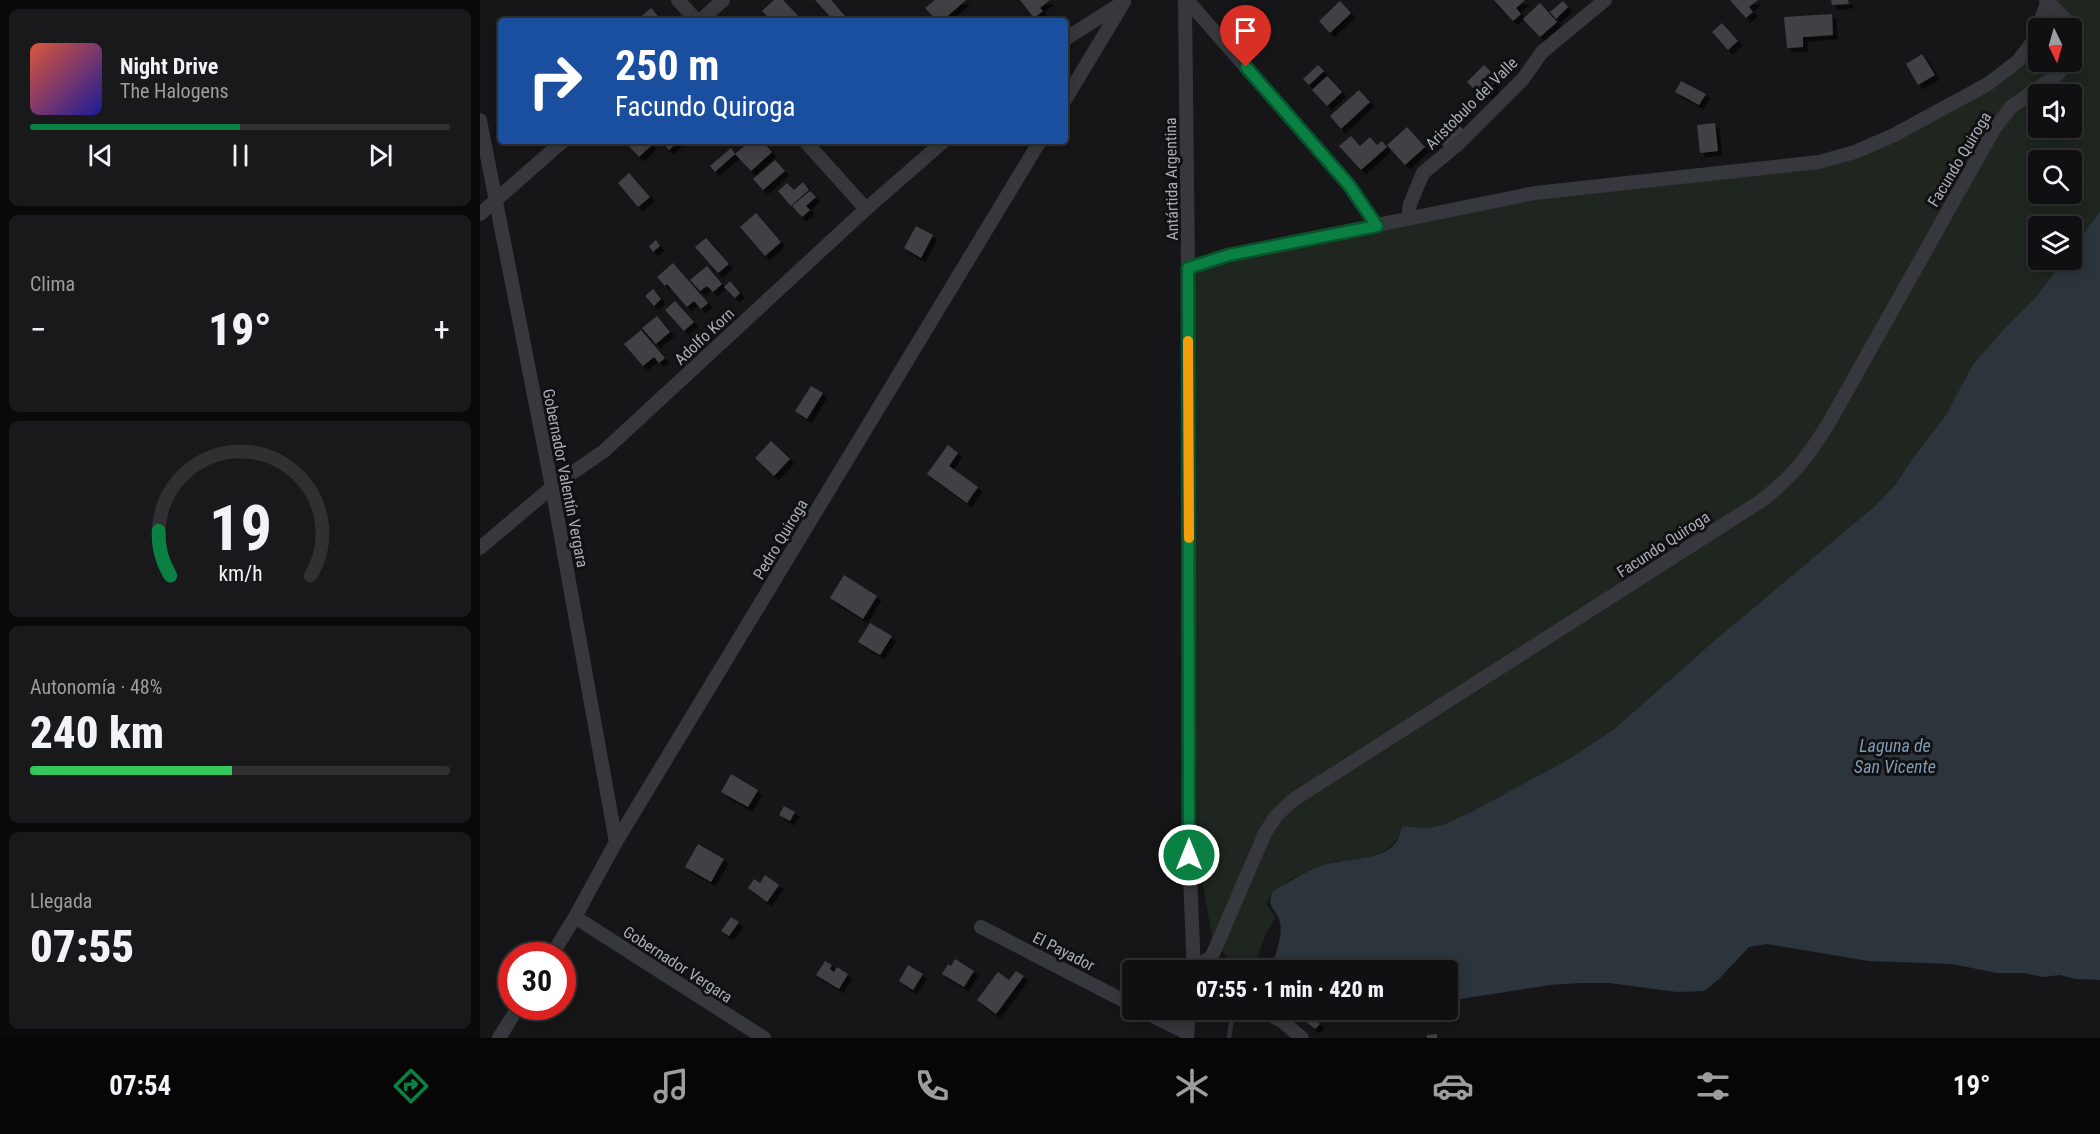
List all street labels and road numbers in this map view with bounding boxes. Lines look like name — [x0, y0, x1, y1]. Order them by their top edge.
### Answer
street label: Aristobulo del Valle — [1421, 53, 1521, 153]
street label: Facundo Quiroga — [1924, 109, 1995, 210]
street label: Antártida Argentina — [1161, 117, 1182, 241]
street label: Adolfo Korn — [671, 304, 738, 369]
street label: Gobernador Valentín Vergara — [539, 387, 592, 569]
street label: Pedro Quiroga — [749, 496, 812, 583]
street label: Facundo Quiroga — [1613, 507, 1713, 582]
street label: Gobernador Vergara — [620, 922, 736, 1007]
street label: El Payador — [1030, 928, 1098, 975]

